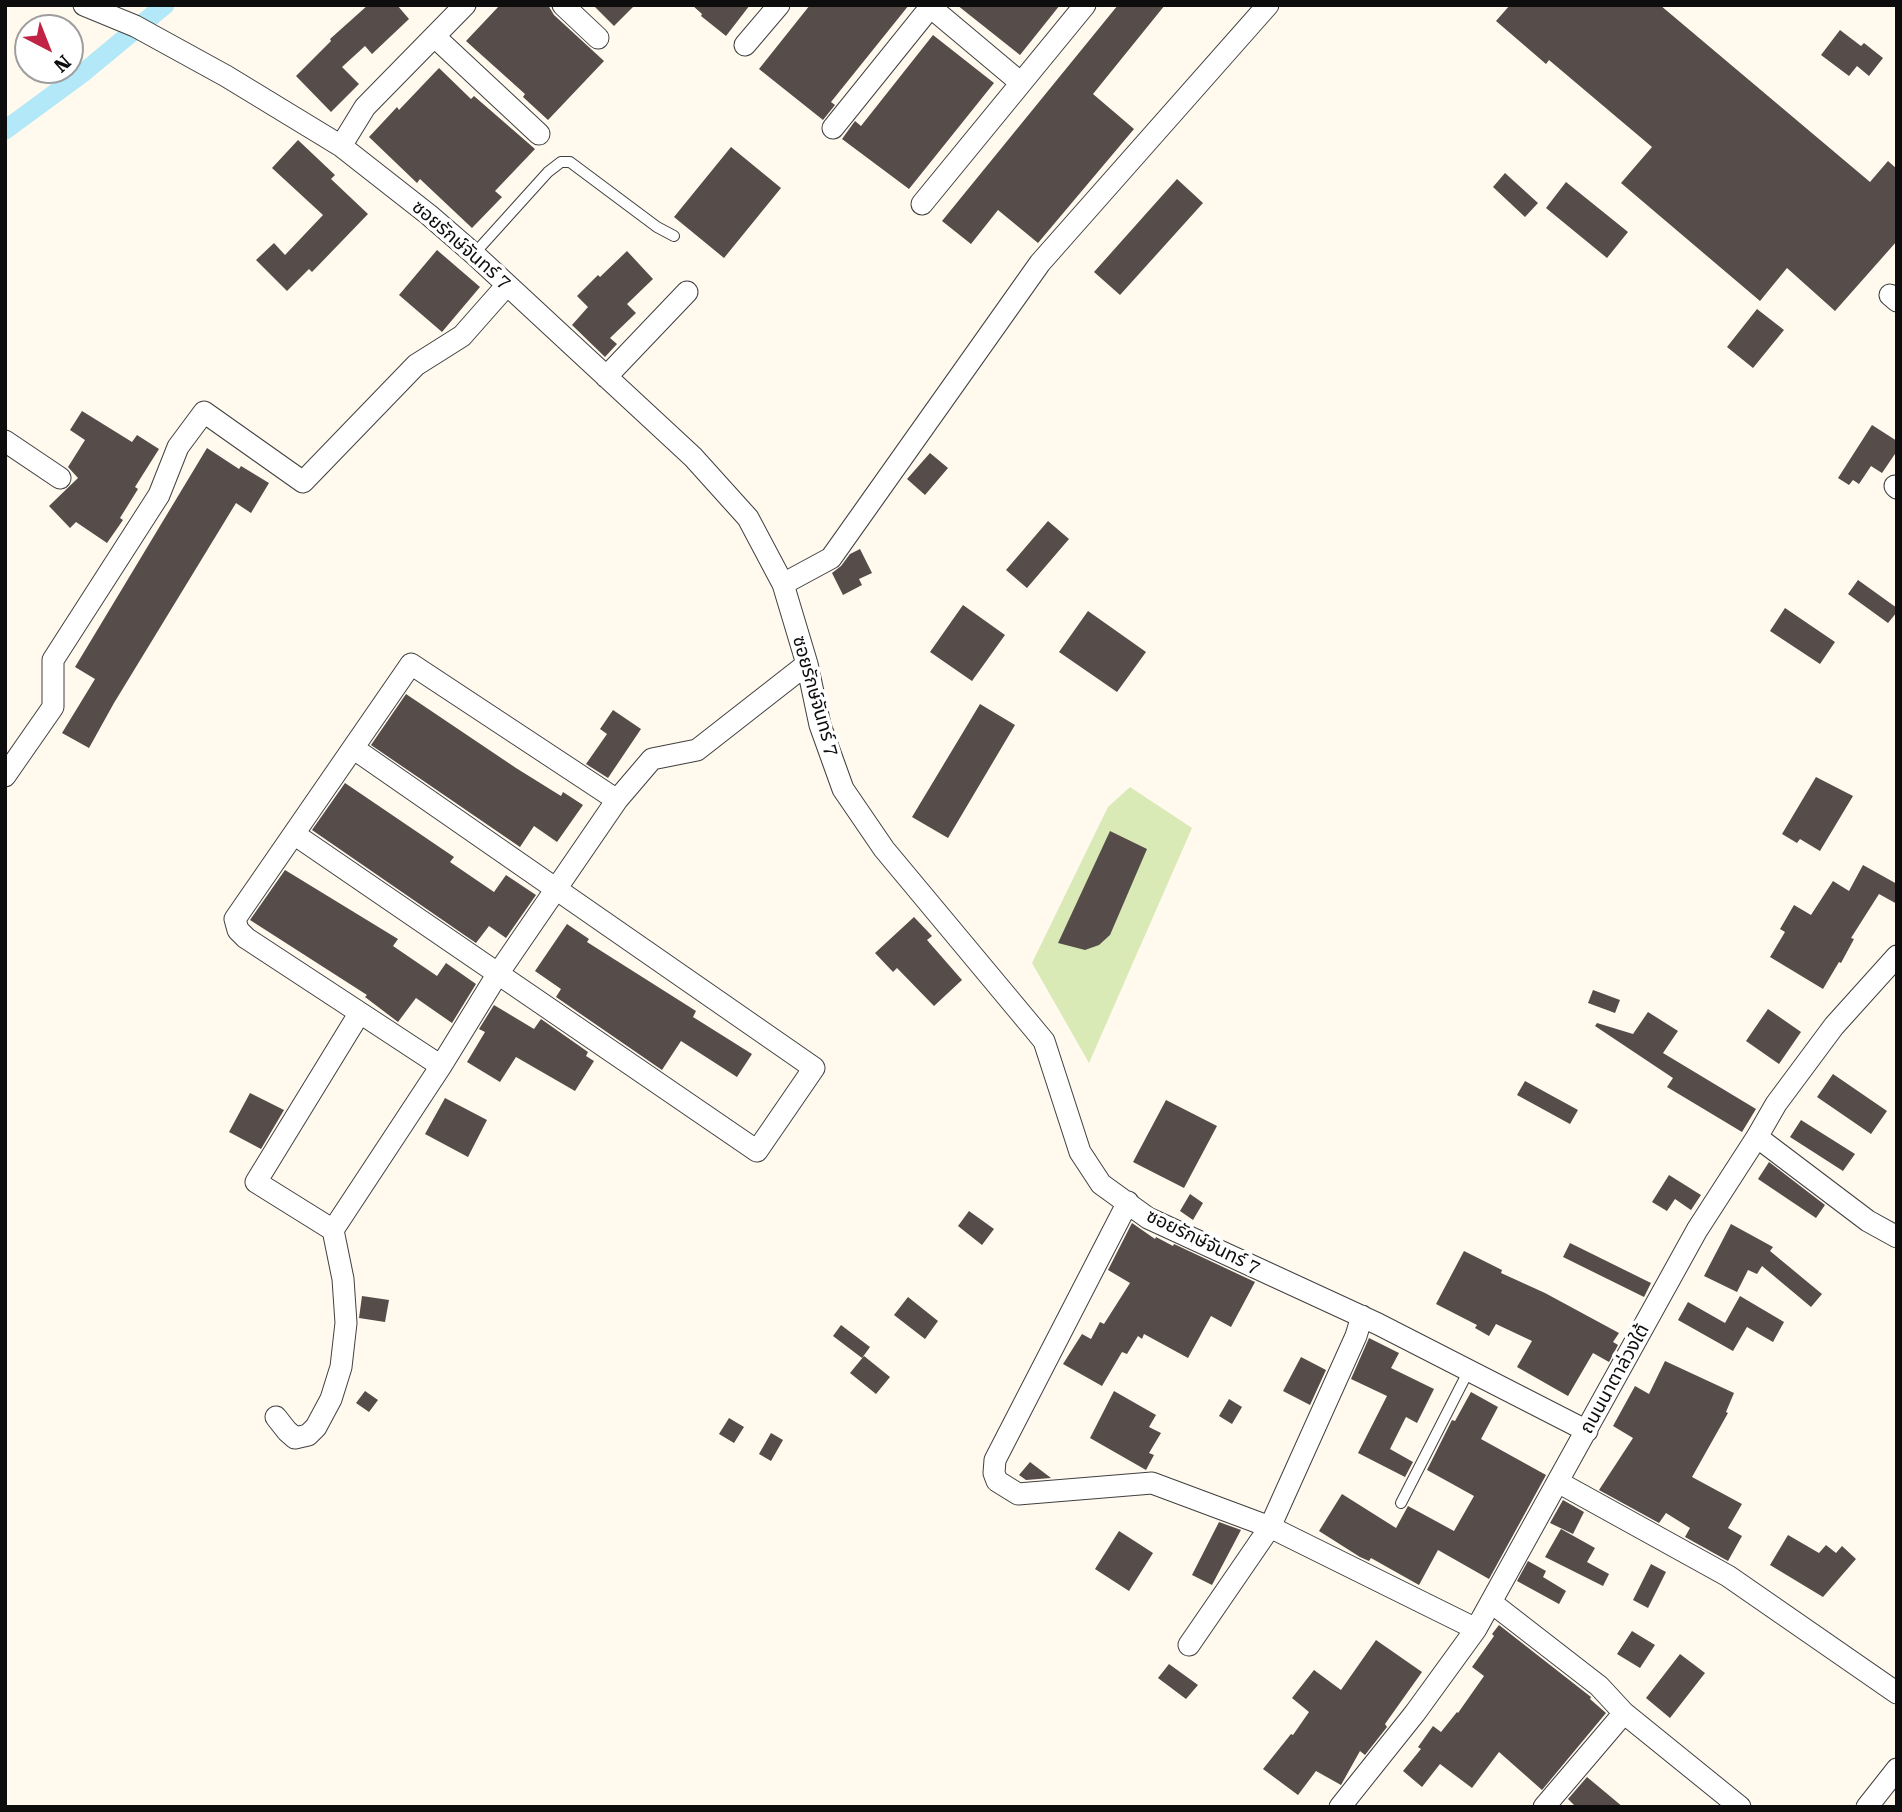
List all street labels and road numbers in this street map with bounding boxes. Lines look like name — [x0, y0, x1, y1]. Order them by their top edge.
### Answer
street label: ซอยรักษ์จันทร์ 7 — [407, 196, 515, 294]
street label: ซอยรักษ์จันทร์ 7 — [787, 633, 843, 759]
street label: ซอยรักษ์จันทร์ 7 — [1142, 1205, 1264, 1279]
street label: ถนนนาตาล่วงใต้ — [1576, 1320, 1654, 1438]

